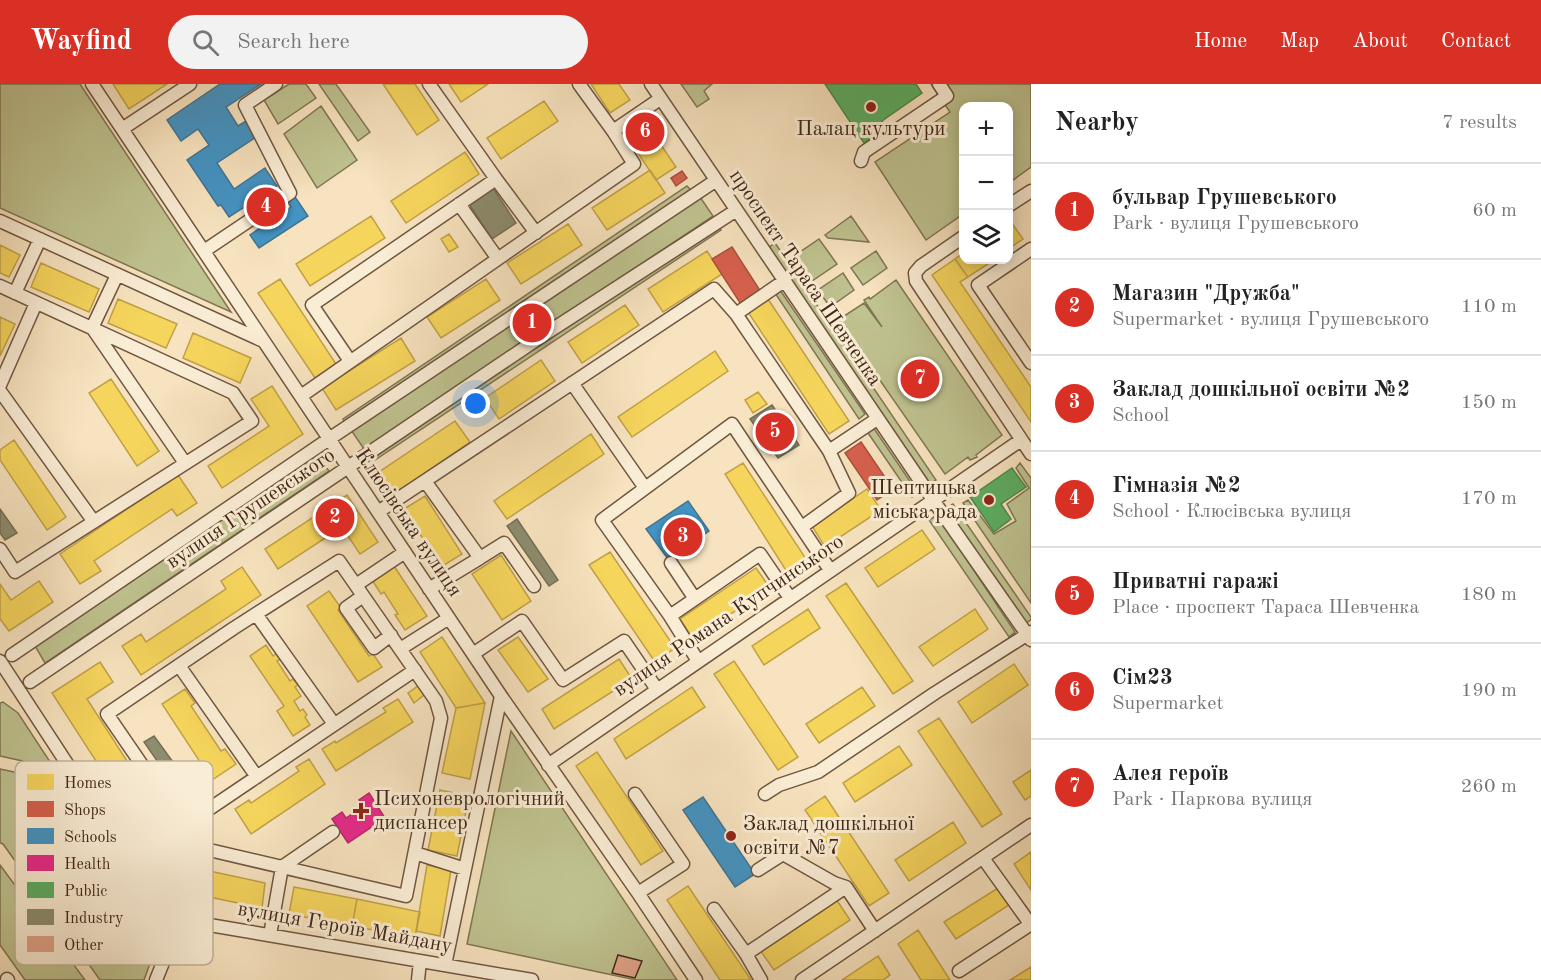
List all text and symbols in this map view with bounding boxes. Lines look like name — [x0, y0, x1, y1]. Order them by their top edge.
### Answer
search box — [168, 15, 588, 69]
icon: search — [189, 26, 222, 59]
text: Wayfind — [30, 28, 132, 56]
text: Search here — [237, 31, 350, 53]
text: Home — [1194, 31, 1247, 52]
text: Map — [1280, 31, 1319, 52]
text: About — [1352, 31, 1408, 52]
text: Contact — [1441, 31, 1511, 52]
marker: Палац культури — [864, 100, 878, 114]
map controls — [959, 102, 1013, 264]
button: + — [959, 102, 1013, 156]
pin: 6 — [626, 110, 664, 154]
text: Nearby — [1055, 110, 1139, 136]
text: 7 results — [1442, 113, 1517, 133]
place label: Палац культури — [796, 119, 946, 140]
button: − — [959, 156, 1013, 210]
street label: проспект Тараса Шевченка — [725, 166, 885, 390]
pin: 4 — [246, 184, 286, 230]
text: бульвар Грушевського — [1112, 187, 1337, 209]
text: 1 — [1069, 201, 1080, 221]
text: 60 m — [1472, 201, 1517, 221]
button: layers — [959, 210, 1013, 264]
text: Park · вулиця Грушевського — [1112, 214, 1359, 234]
text: Магазин "Дружба" — [1112, 283, 1300, 305]
text: 2 — [1069, 297, 1080, 317]
text: 110 m — [1461, 297, 1517, 317]
pin: 1 — [512, 300, 552, 346]
text: Supermarket · вулиця Грушевського — [1112, 310, 1429, 330]
pin: 7 — [900, 356, 940, 402]
text: Заклад дошкільної освіти №2 — [1112, 379, 1410, 401]
your location — [461, 389, 490, 418]
text: 3 — [1069, 393, 1080, 413]
text: 150 m — [1461, 393, 1517, 413]
text: School — [1112, 406, 1169, 426]
pin: 5 — [756, 410, 794, 454]
street label: вулиця Грушевського — [163, 445, 339, 573]
street label: Клюсівська вулиця — [351, 445, 465, 601]
text: Гімназія №2 — [1112, 475, 1241, 497]
place label: Шептицька міська рада — [870, 478, 977, 523]
text: 4 — [1069, 489, 1080, 509]
text: 170 m — [1461, 489, 1517, 509]
marker: Шептицька міська рада — [982, 493, 996, 507]
pin: 2 — [316, 496, 354, 540]
text: School · Клюсівська вулиця — [1112, 502, 1351, 522]
pin: 3 — [664, 514, 702, 560]
street label: вулиця Романа Купчинського — [610, 531, 848, 701]
text: Приватні гаражі — [1112, 571, 1279, 593]
text: 5 — [1069, 585, 1080, 605]
text: 180 m — [1461, 585, 1517, 605]
text: Place · проспект Тараса Шевченка — [1112, 598, 1419, 618]
text: Сім23 — [1112, 667, 1173, 689]
text: 6 — [1069, 681, 1080, 701]
text: 190 m — [1461, 681, 1517, 701]
text: Supermarket — [1112, 694, 1223, 714]
legend — [15, 761, 213, 965]
text: Алея героїв — [1112, 763, 1229, 785]
text: Homes — [64, 776, 112, 792]
text: 7 — [1069, 777, 1080, 797]
text: 260 m — [1461, 777, 1517, 797]
place label: Психоневрологічний диспансер — [374, 789, 565, 834]
text: Park · Паркова вулиця — [1112, 790, 1312, 810]
marker: Психоневрологічний диспансер — [352, 802, 370, 820]
text: Shops — [64, 803, 106, 819]
place label: Заклад дошкільної освіти №7 — [743, 814, 914, 859]
marker: Заклад дошкільної освіти №7 — [724, 829, 738, 843]
text: Schools — [64, 830, 117, 846]
text: Health — [64, 857, 111, 873]
text: Public — [64, 884, 107, 900]
street label: вулиця Героїв Майдану — [236, 899, 454, 957]
text: Industry — [64, 911, 124, 927]
text: Other — [64, 938, 104, 954]

